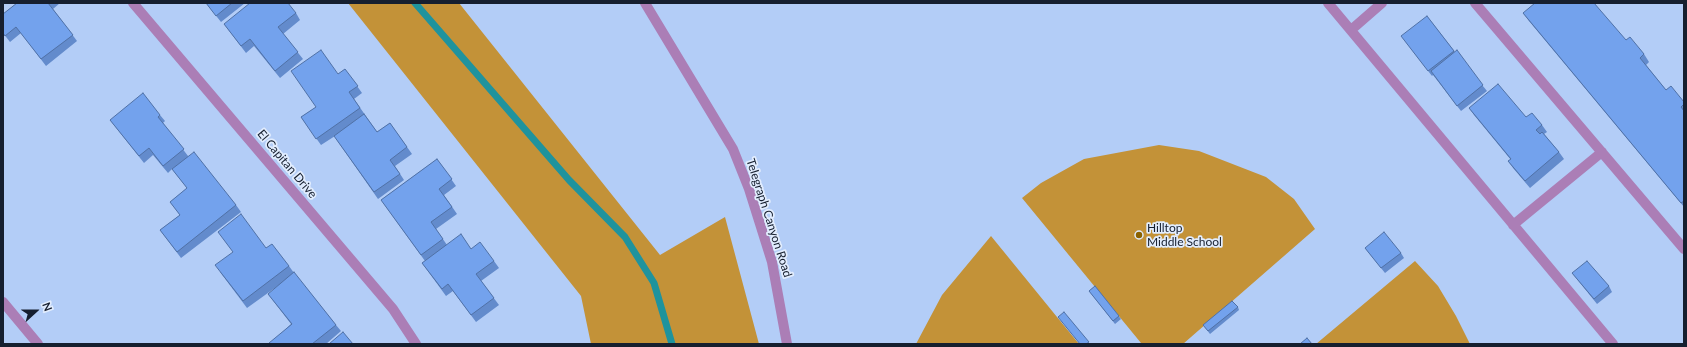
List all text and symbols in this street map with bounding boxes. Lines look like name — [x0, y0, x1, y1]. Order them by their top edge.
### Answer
street label: El Capitan Drive — [254, 127, 320, 201]
street label: Telegraph Canyon Road — [743, 157, 795, 279]
place label: Hilltop Middle School — [1147, 221, 1222, 249]
marker: Hilltop Middle School — [1134, 230, 1144, 240]
north arrow — [16, 291, 56, 331]
text: N — [40, 300, 55, 313]

